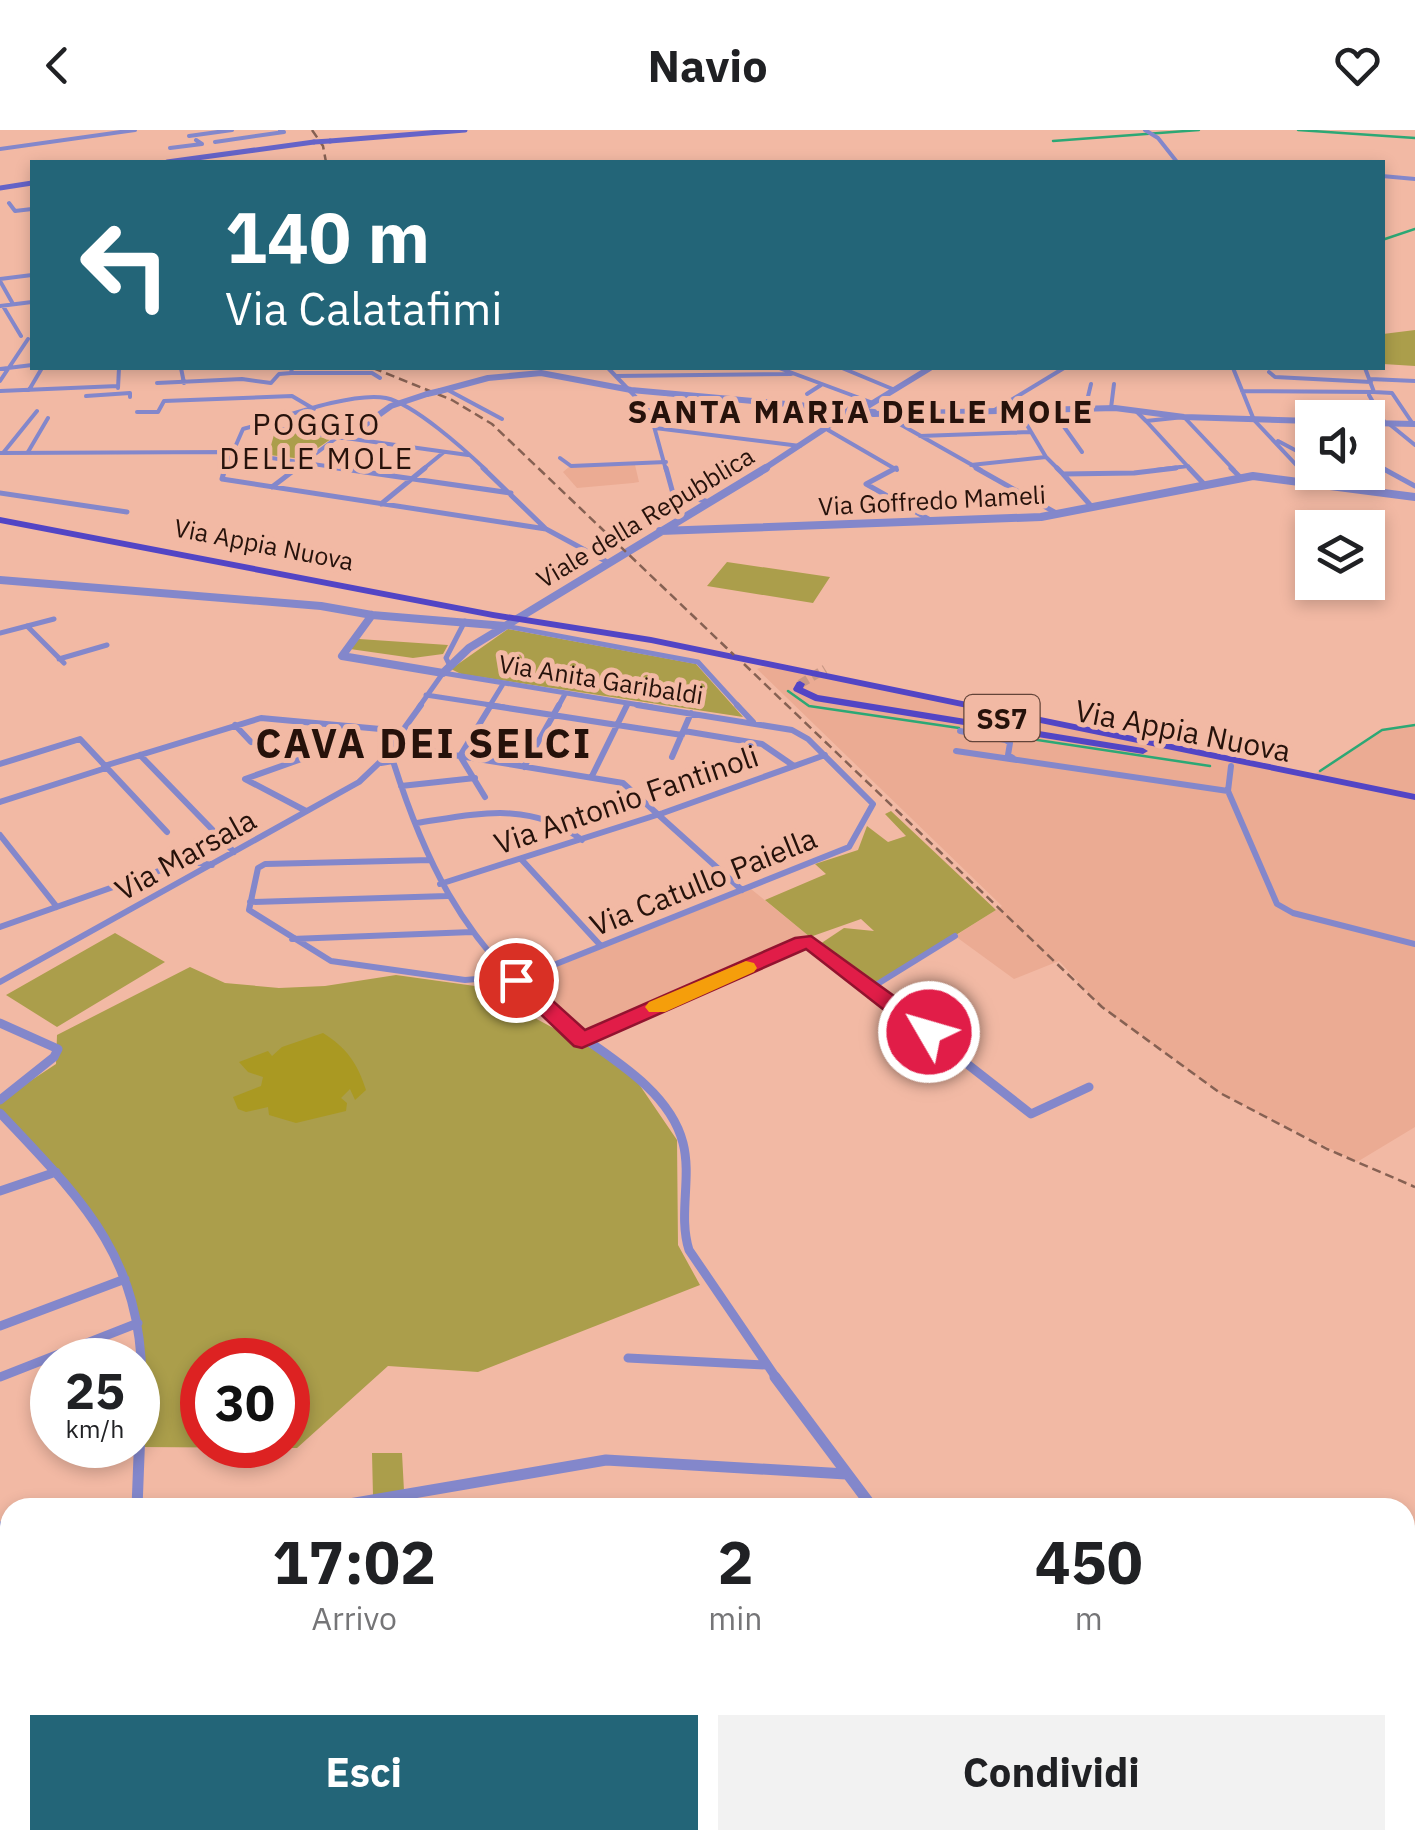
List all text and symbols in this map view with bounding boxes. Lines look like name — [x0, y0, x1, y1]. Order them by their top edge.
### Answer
text: Navio — [647, 36, 768, 94]
icon: back — [30, 38, 85, 93]
icon: heart — [1330, 38, 1385, 93]
text: 140 m — [225, 191, 430, 282]
icon: left — [60, 200, 190, 330]
text: Via Calatafimi — [225, 279, 502, 337]
district label: SANTA MARIA DELLE MOLE — [627, 390, 1095, 432]
map controls — [1295, 400, 1385, 600]
button: sound — [1295, 400, 1385, 490]
district label: POGGIO DELLE MOLE — [219, 404, 415, 477]
street label: Viale della Repubblica — [530, 439, 760, 595]
street label: Via Goffredo Mameli — [818, 478, 1046, 522]
street label: Via Appia Nuova — [171, 510, 357, 578]
button: layers — [1295, 510, 1385, 600]
street label: Via Anita Garibaldi — [496, 647, 706, 711]
street label: Via Appia Nuova — [1072, 690, 1294, 770]
road number: SS7 — [964, 695, 1040, 741]
district label: CAVA DEI SELCI — [255, 717, 593, 769]
street label: Via Antonio Fantinoli — [489, 735, 763, 863]
street label: Via Marsala — [108, 799, 262, 909]
street label: Via Catullo Paiella — [584, 818, 822, 944]
pin — [474, 938, 559, 1023]
icon: arrive — [489, 953, 544, 1008]
position arrow — [877, 980, 981, 1084]
speed limit sign: 30 — [180, 1338, 310, 1468]
text: 25 — [65, 1358, 125, 1423]
text: km/h — [66, 1412, 124, 1445]
text: 17:02 — [272, 1522, 436, 1601]
text: 2 — [717, 1522, 753, 1601]
text: 450 — [1035, 1522, 1143, 1601]
text: Arrivo — [311, 1597, 397, 1639]
text: min — [708, 1597, 762, 1639]
text: m — [1075, 1597, 1103, 1639]
button: Esci — [30, 1715, 698, 1830]
button: Condividi — [718, 1715, 1385, 1830]

